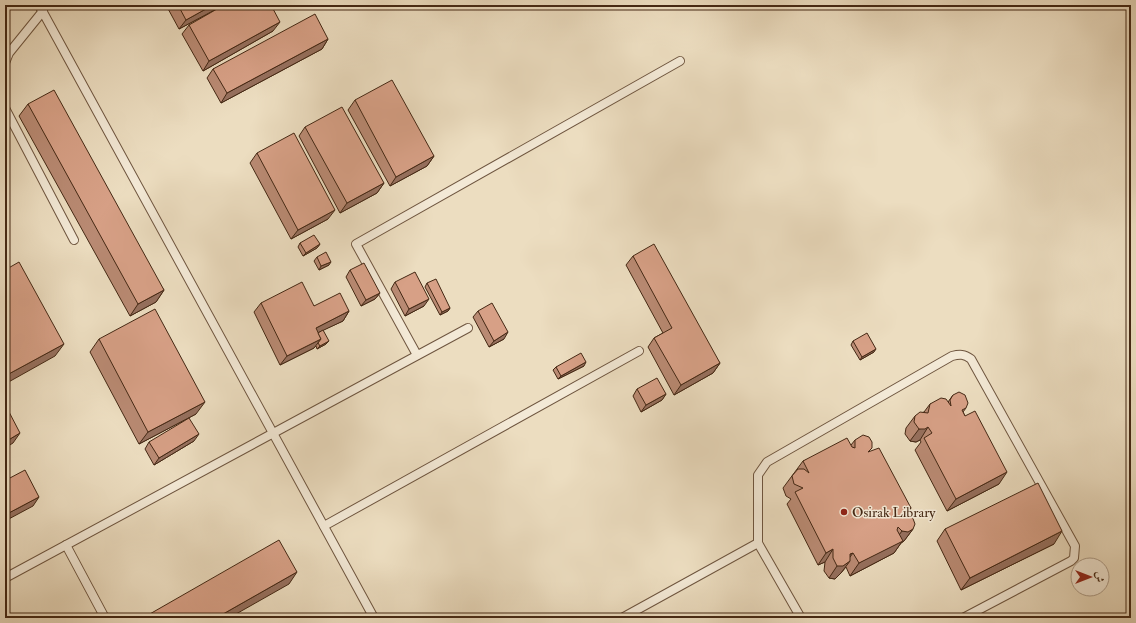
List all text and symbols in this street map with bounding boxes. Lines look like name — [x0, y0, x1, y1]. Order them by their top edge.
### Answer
place label: Osirak Library — [852, 504, 936, 522]
marker: Osirak Library — [839, 507, 849, 517]
north arrow — [1070, 557, 1110, 597]
text: ش — [1093, 572, 1106, 583]

